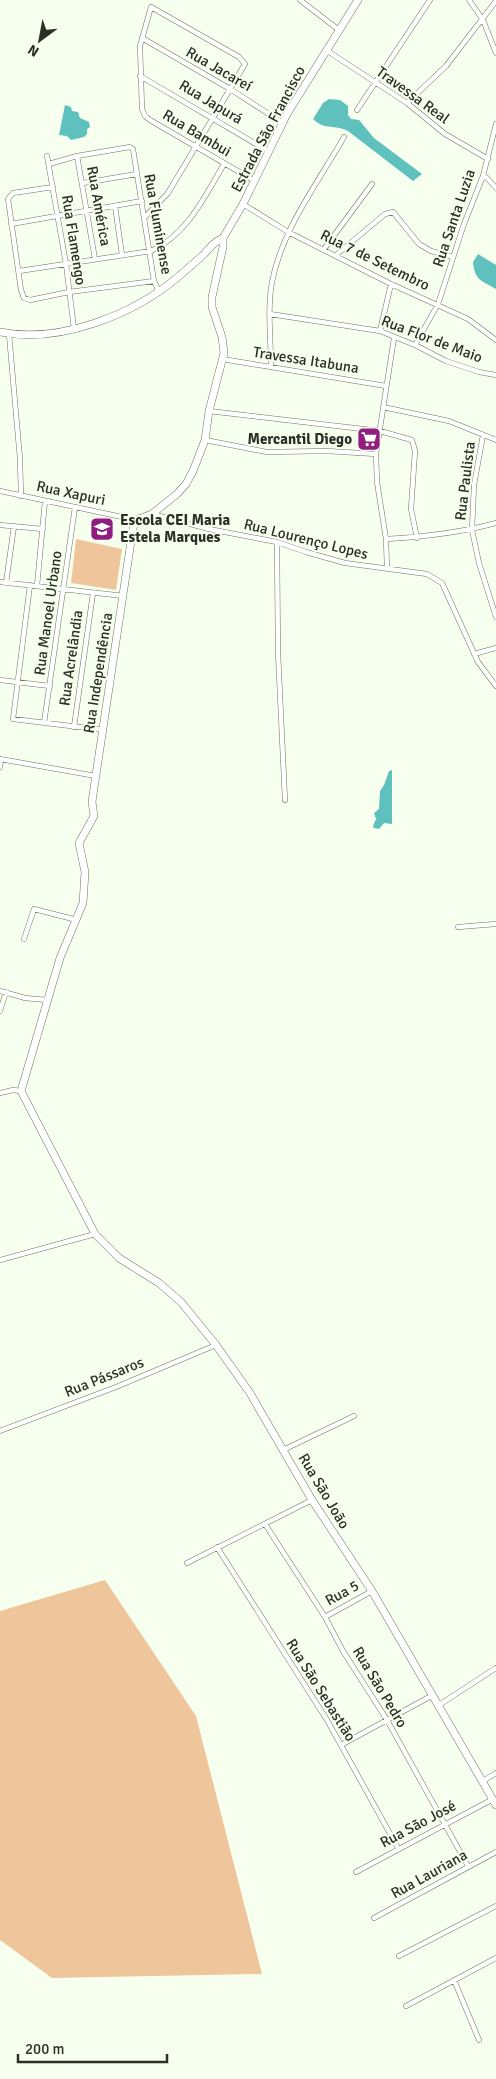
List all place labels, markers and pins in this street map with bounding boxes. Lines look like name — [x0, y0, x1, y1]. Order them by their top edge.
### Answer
supermarket icon: Mercantil Diego — [356, 426, 382, 452]
place label: Mercantil Diego — [247, 430, 352, 448]
place label: Escola CEI Maria Estela Marques — [120, 511, 230, 546]
school or university icon: Escola CEI Maria Estela Marques — [89, 516, 115, 542]

